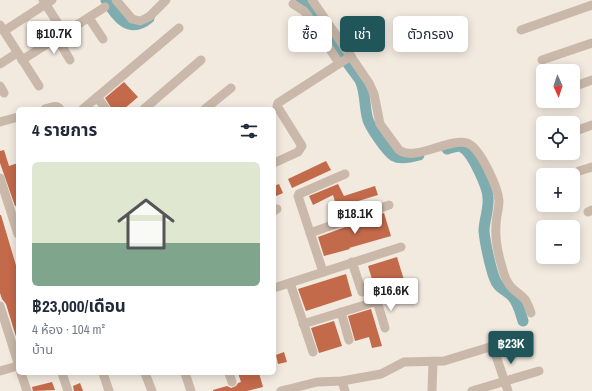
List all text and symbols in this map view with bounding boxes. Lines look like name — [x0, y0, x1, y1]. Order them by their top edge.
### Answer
chip: ซื้อ — [288, 16, 332, 52]
chip: เช่า — [340, 16, 385, 52]
chip: ตัวกรอง — [393, 16, 468, 52]
pin: ฿10.7K — [21, 21, 87, 55]
text: ฿10.7K — [36, 25, 72, 42]
north arrow — [536, 64, 580, 108]
map controls — [536, 64, 580, 264]
button: locate — [536, 116, 580, 160]
text: 4 รายการ — [32, 118, 97, 141]
icon: filters — [238, 120, 260, 142]
button: + — [536, 168, 580, 212]
icon: home — [110, 188, 182, 260]
pin: ฿18.1K — [322, 201, 388, 235]
text: ฿18.1K — [337, 205, 373, 222]
button: − — [536, 220, 580, 264]
pin: ฿16.6K — [358, 278, 424, 312]
text: ฿16.6K — [373, 282, 409, 299]
text: ฿23,000/เดือน — [32, 294, 126, 317]
text: 4 ห้อง · 104 m² — [32, 321, 105, 338]
pin: ฿23K — [487, 331, 535, 365]
text: ฿23K — [497, 335, 525, 352]
text: บ้าน — [32, 341, 53, 358]

